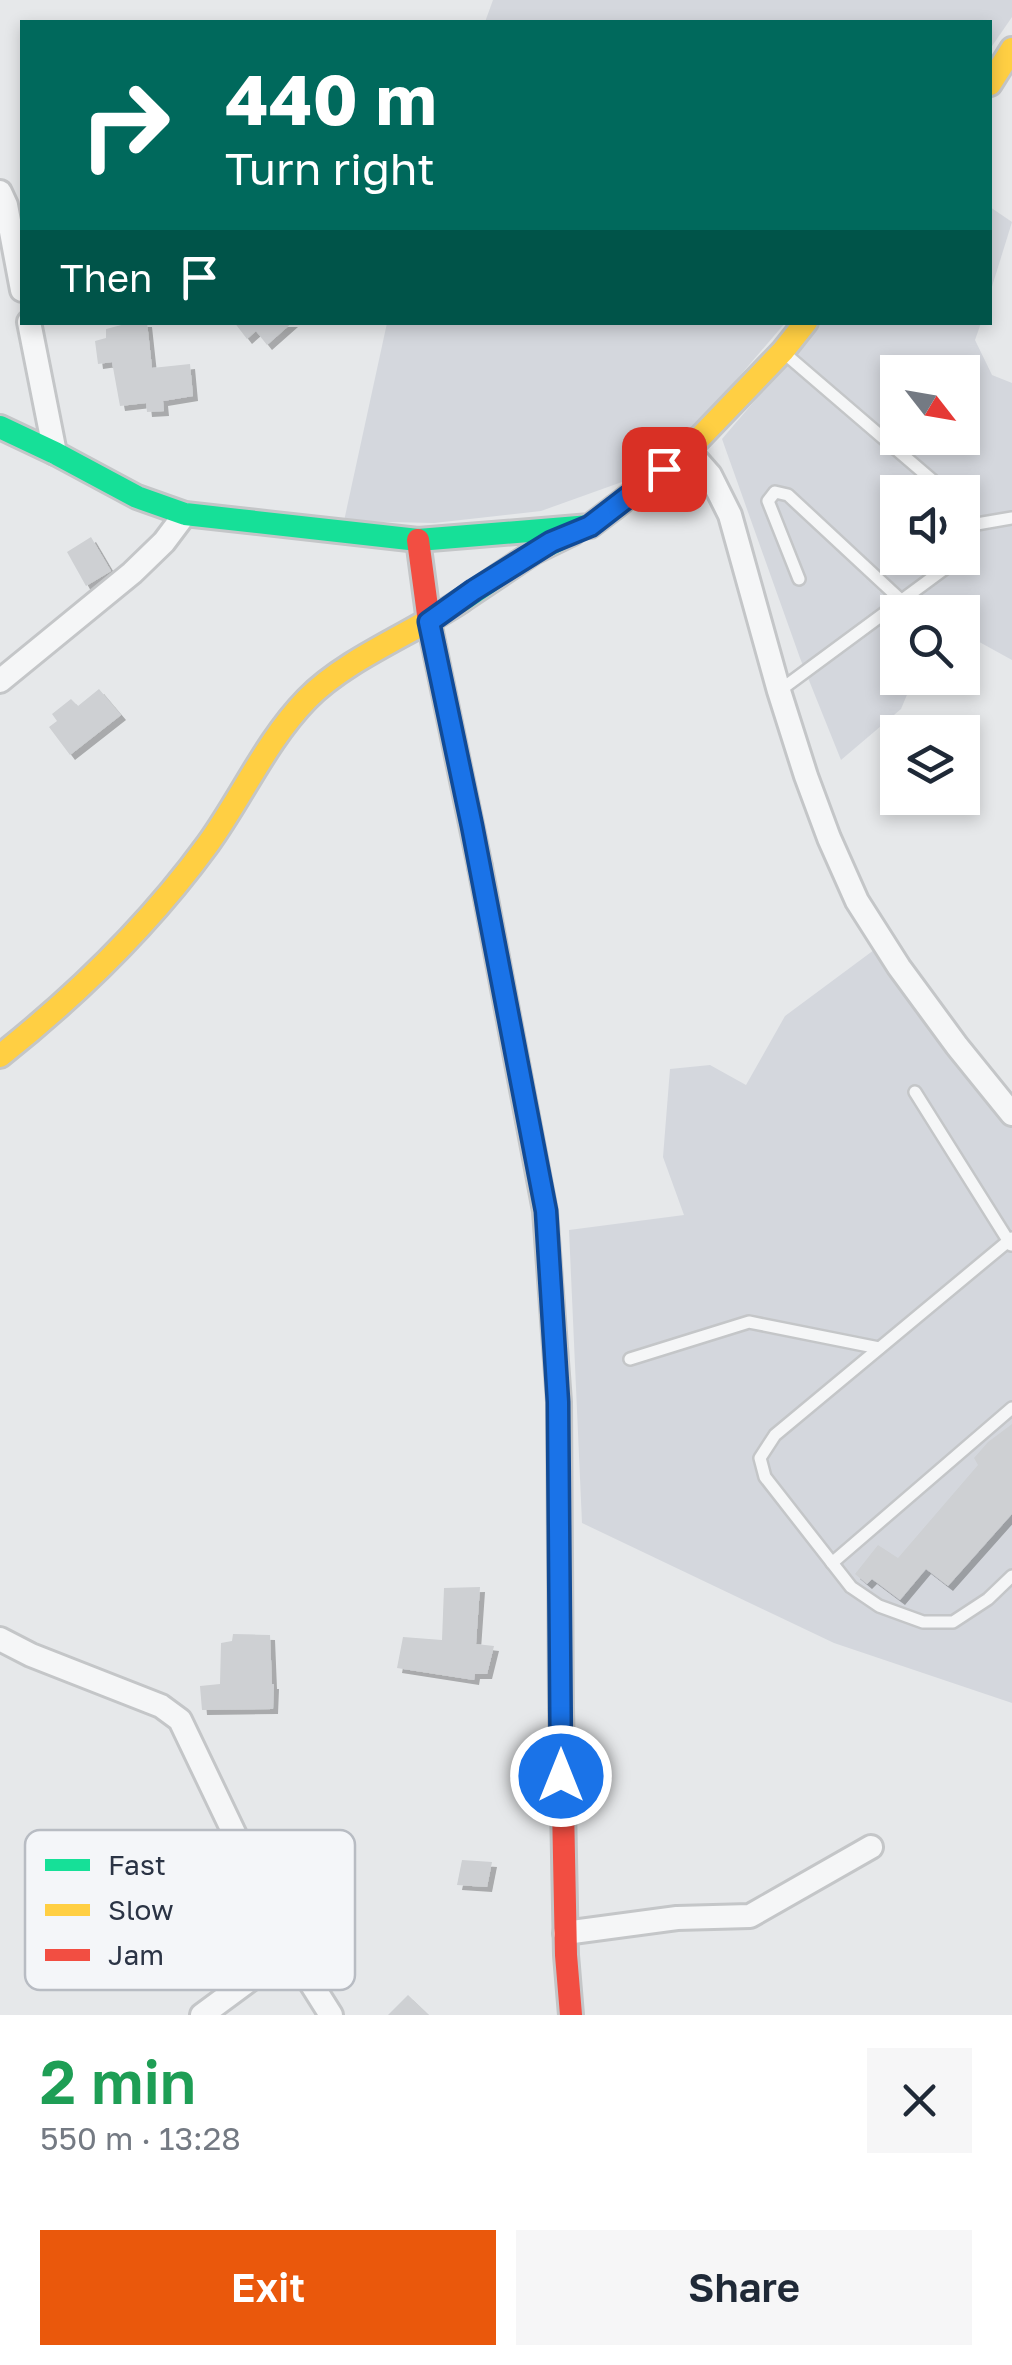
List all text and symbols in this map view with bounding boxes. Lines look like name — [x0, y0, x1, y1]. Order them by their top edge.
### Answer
text: 440 m — [225, 56, 437, 140]
icon: right — [60, 60, 190, 190]
text: Turn right — [225, 141, 435, 195]
icon: arrive — [172, 250, 227, 305]
text: Then — [60, 255, 152, 300]
north arrow — [880, 355, 980, 455]
map controls — [880, 355, 980, 815]
pin — [622, 427, 707, 512]
icon: arrive — [637, 442, 692, 497]
button: sound — [880, 475, 980, 575]
button: search — [880, 595, 980, 695]
button: layers — [880, 715, 980, 815]
position arrow — [509, 1724, 613, 1828]
legend — [25, 1830, 355, 1990]
text: Fast — [108, 1848, 166, 1881]
text: Slow — [108, 1893, 174, 1926]
text: Jam — [108, 1938, 164, 1971]
text: 2 min — [40, 2045, 196, 2117]
button: close — [867, 2048, 972, 2153]
text: 550 m · 13:28 — [40, 2119, 241, 2157]
button: Exit — [40, 2230, 496, 2345]
button: Share — [516, 2230, 972, 2345]

